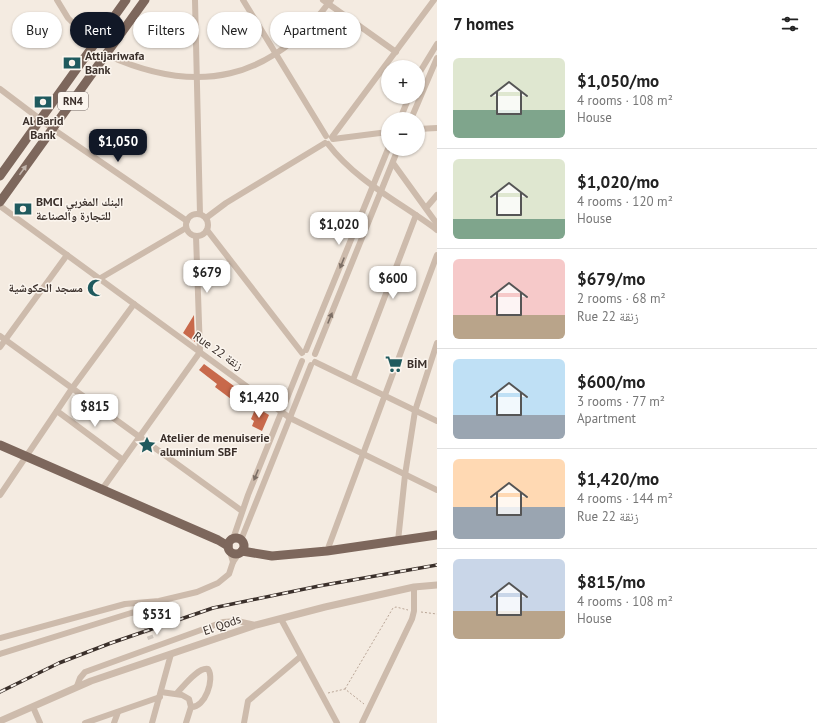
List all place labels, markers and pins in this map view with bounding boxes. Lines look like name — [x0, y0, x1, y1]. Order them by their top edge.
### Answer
place label: Attijariwafa Bank — [85, 48, 145, 77]
bank icon: Attijariwafa Bank — [62, 53, 82, 73]
bank icon: Al Barid Bank — [33, 92, 53, 112]
place label: Al Barid Bank — [23, 113, 63, 142]
pin: $1,050 — [85, 129, 151, 163]
place label: BMCI البنك المغربي للتجارة والصناعة — [36, 194, 124, 223]
bank icon: BMCI البنك المغربي للتجارة والصناعة — [13, 199, 33, 219]
pin: $1,020 — [306, 212, 372, 246]
pin: $679 — [183, 260, 231, 294]
pin: $600 — [369, 266, 417, 300]
mosque icon: مسجد الحكوشية — [86, 278, 106, 298]
place label: مسجد الحكوشية — [9, 280, 83, 295]
supermarket icon: BİM — [384, 354, 404, 374]
place label: BİM — [407, 356, 427, 371]
pin: $1,420 — [226, 385, 292, 419]
pin: $815 — [71, 394, 119, 428]
place label: Atelier de menuiserie aluminium SBF — [160, 430, 270, 459]
place icon: Atelier de menuiserie aluminium SBF — [137, 435, 157, 455]
pin: $531 — [133, 602, 181, 636]

